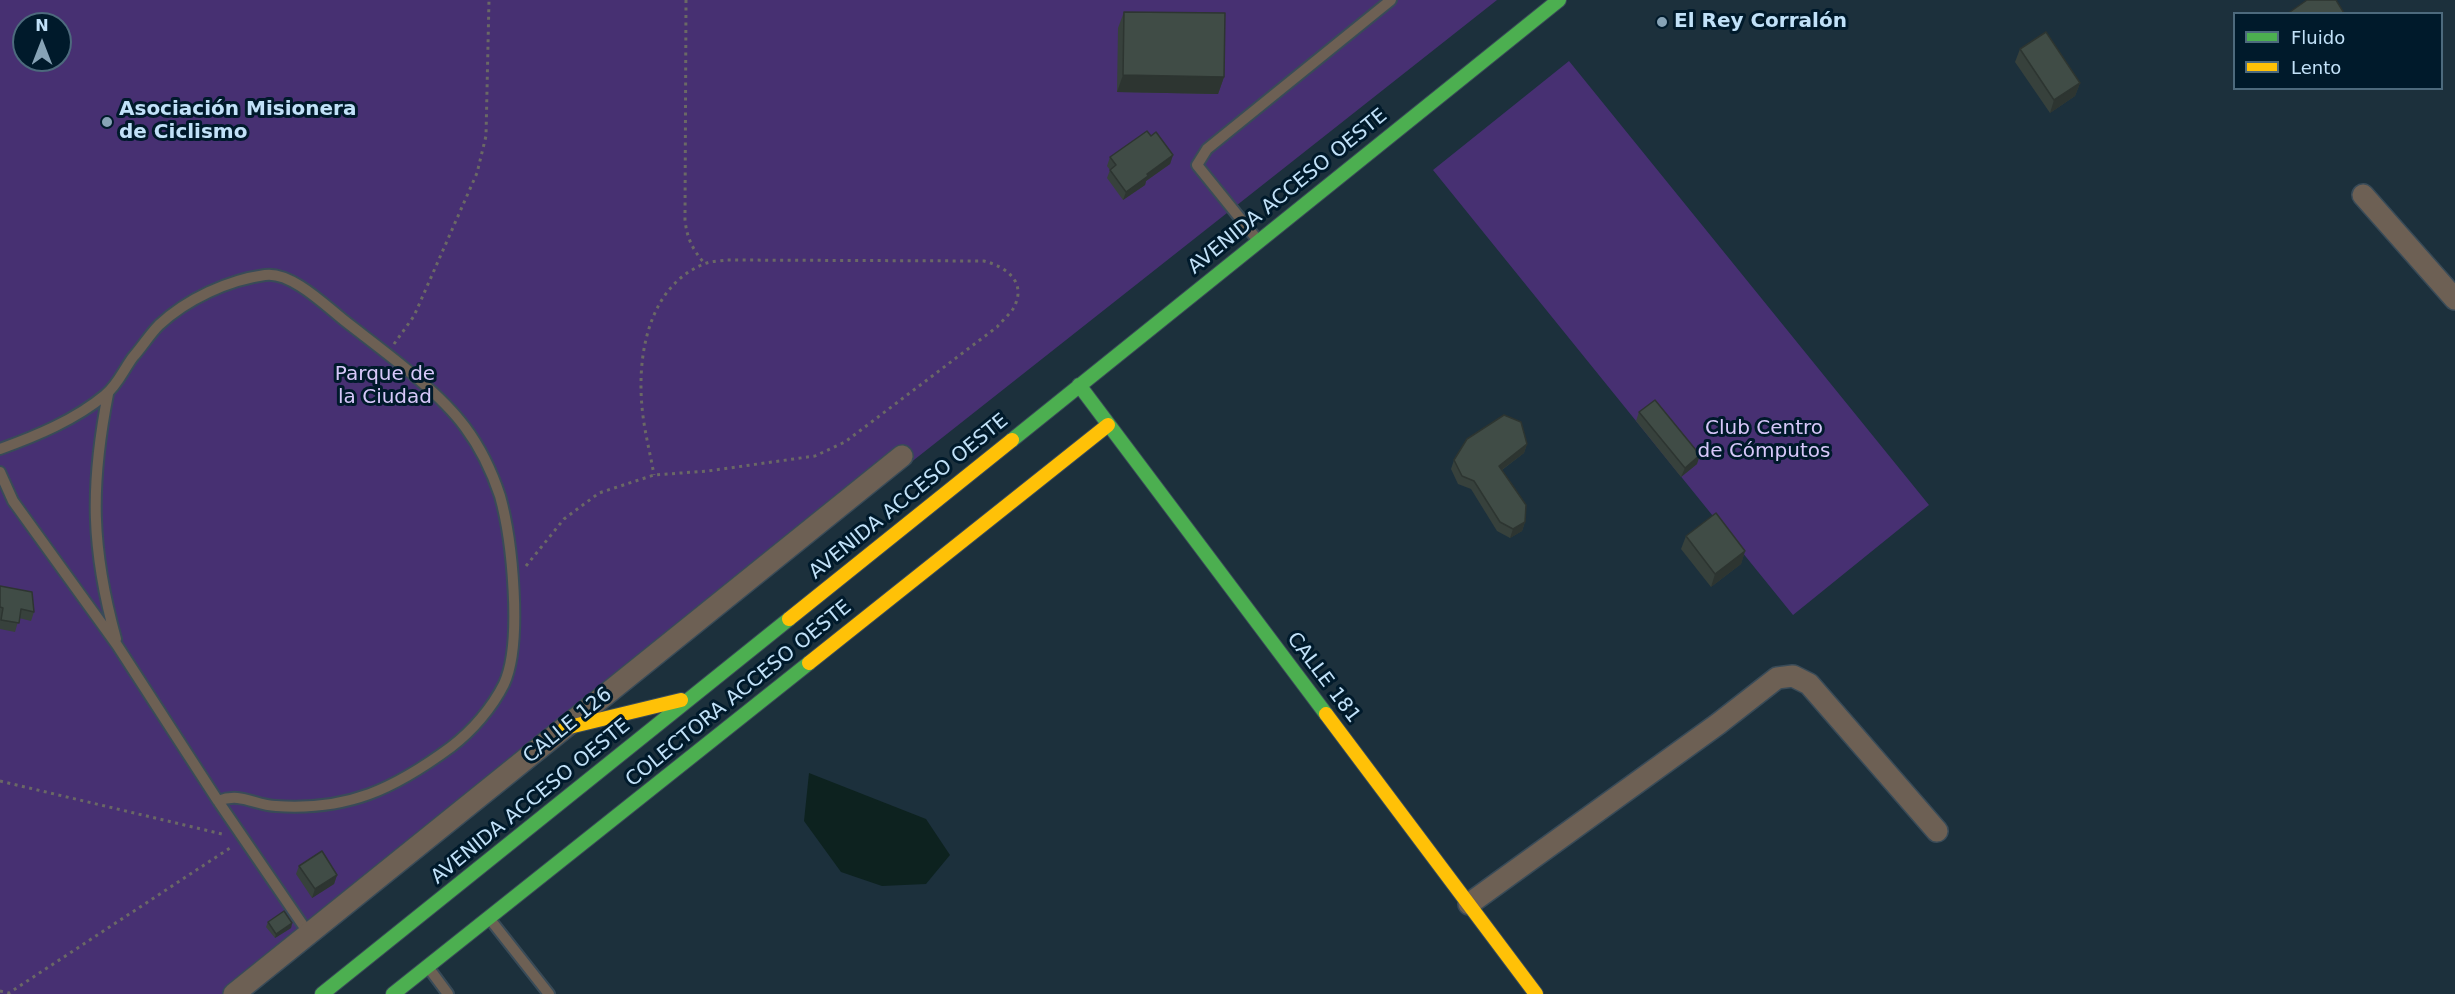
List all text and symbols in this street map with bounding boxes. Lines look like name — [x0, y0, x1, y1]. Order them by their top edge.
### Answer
place label: El Rey Corralón — [1674, 10, 1847, 34]
north arrow — [12, 12, 72, 72]
legend — [2233, 12, 2443, 90]
marker: El Rey Corralón — [1655, 15, 1669, 29]
text: N — [35, 16, 49, 35]
text: Fluido — [2291, 27, 2345, 48]
text: Lento — [2291, 57, 2341, 78]
place label: Asociación Misionera de Ciclismo — [119, 98, 356, 145]
street label: AVENIDA ACCESO OESTE — [1184, 104, 1392, 280]
marker: Asociación Misionera de Ciclismo — [100, 115, 114, 129]
park label: Parque de la Ciudad — [335, 363, 435, 410]
street label: AVENIDA ACCESO OESTE — [805, 409, 1013, 585]
park label: Club Centro de Cómputos — [1698, 417, 1830, 464]
street label: COLECTORA ACCESO OESTE — [621, 596, 857, 792]
street label: CALLE 181 — [1281, 628, 1365, 728]
street label: CALLE 126 — [519, 683, 617, 769]
street label: AVENIDA ACCESO OESTE — [427, 714, 635, 890]

